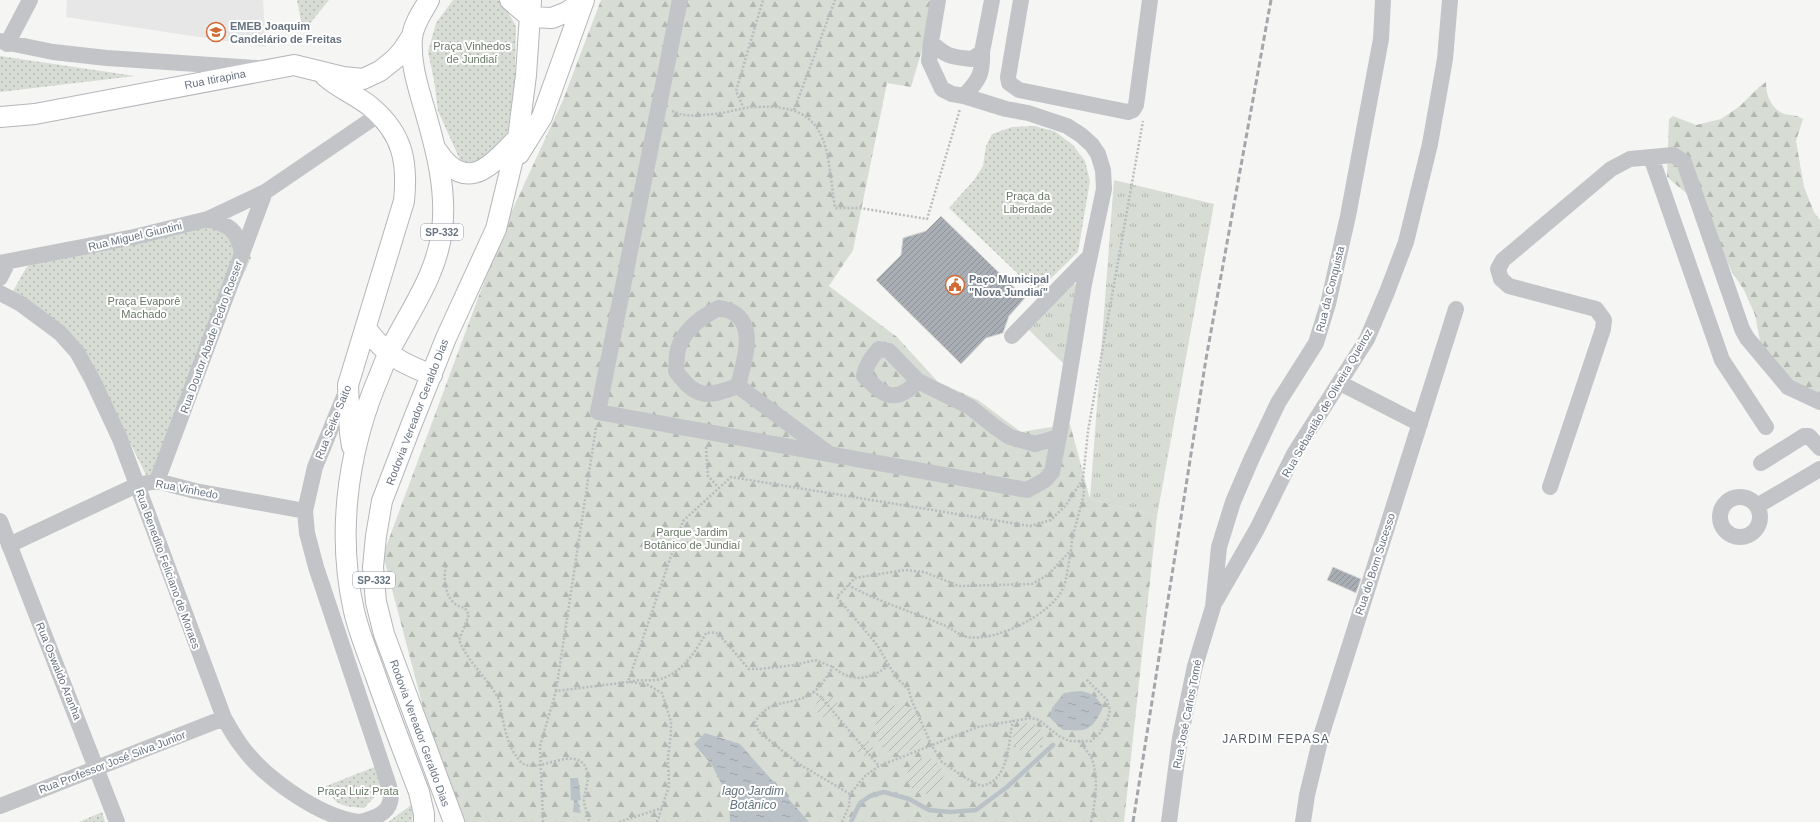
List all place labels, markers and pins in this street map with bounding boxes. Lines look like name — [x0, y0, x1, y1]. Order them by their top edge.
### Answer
place label: EMEB Joaquim Candelário de Freitas — [230, 20, 342, 45]
school or university icon: EMEB Joaquim Candelário de Freitas — [205, 21, 227, 43]
place label: Paço Municipal "Nova Jundiaí" — [969, 273, 1049, 298]
public building icon: Paço Municipal "Nova Jundiaí" — [944, 274, 966, 296]

